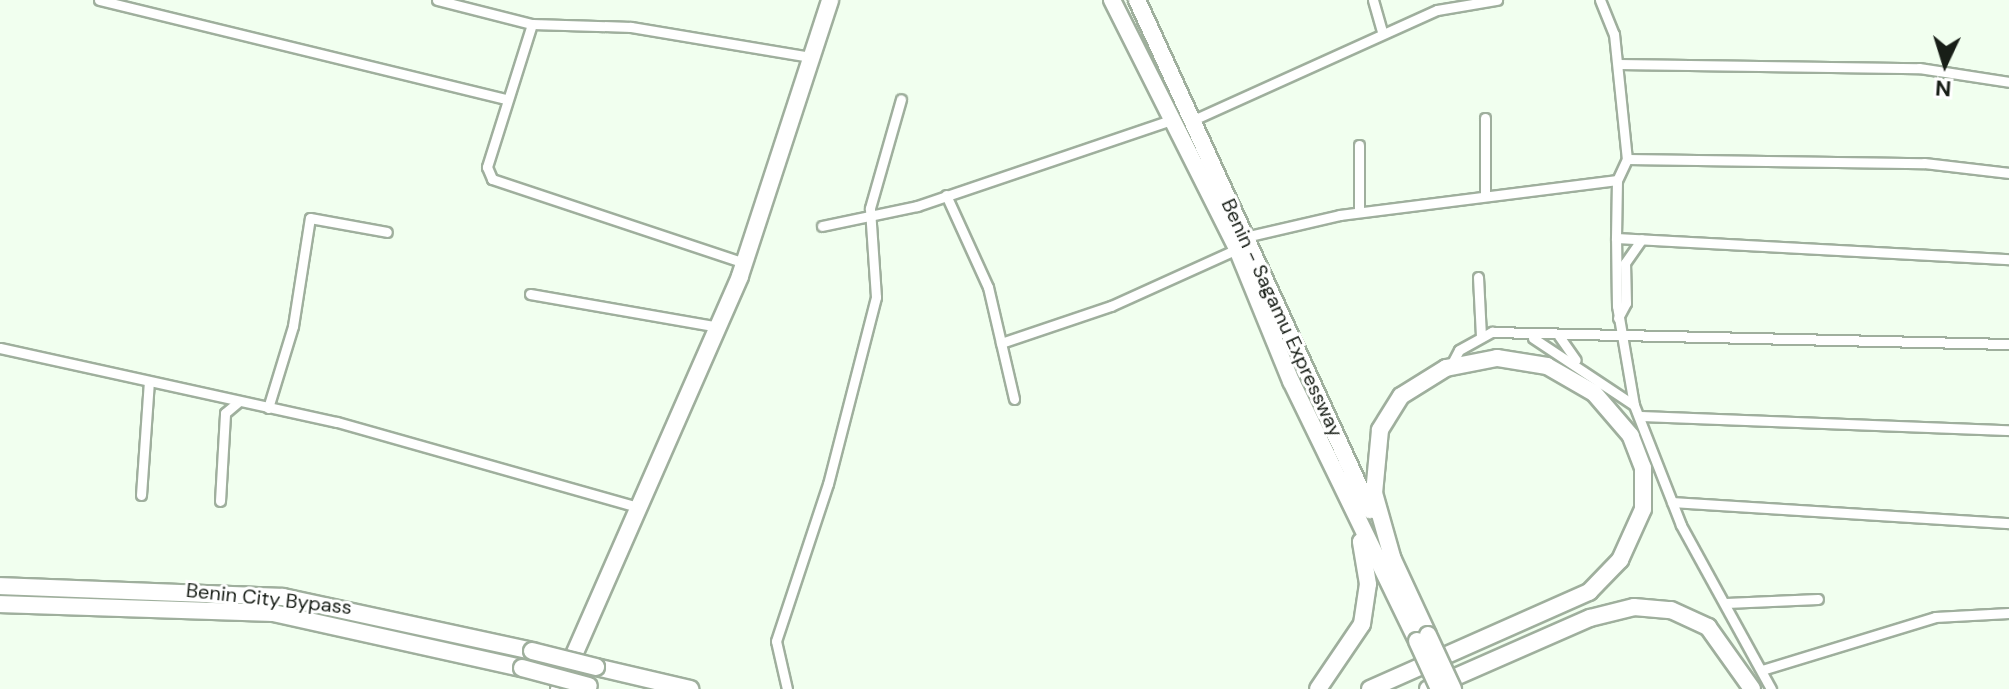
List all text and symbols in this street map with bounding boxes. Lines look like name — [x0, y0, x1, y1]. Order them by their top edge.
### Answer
north arrow — [1905, 24, 1985, 104]
text: N — [1934, 73, 1952, 103]
street label: Benin - Sagamu Expressway — [1216, 195, 1348, 441]
street label: Benin City Bypass — [185, 578, 353, 620]

